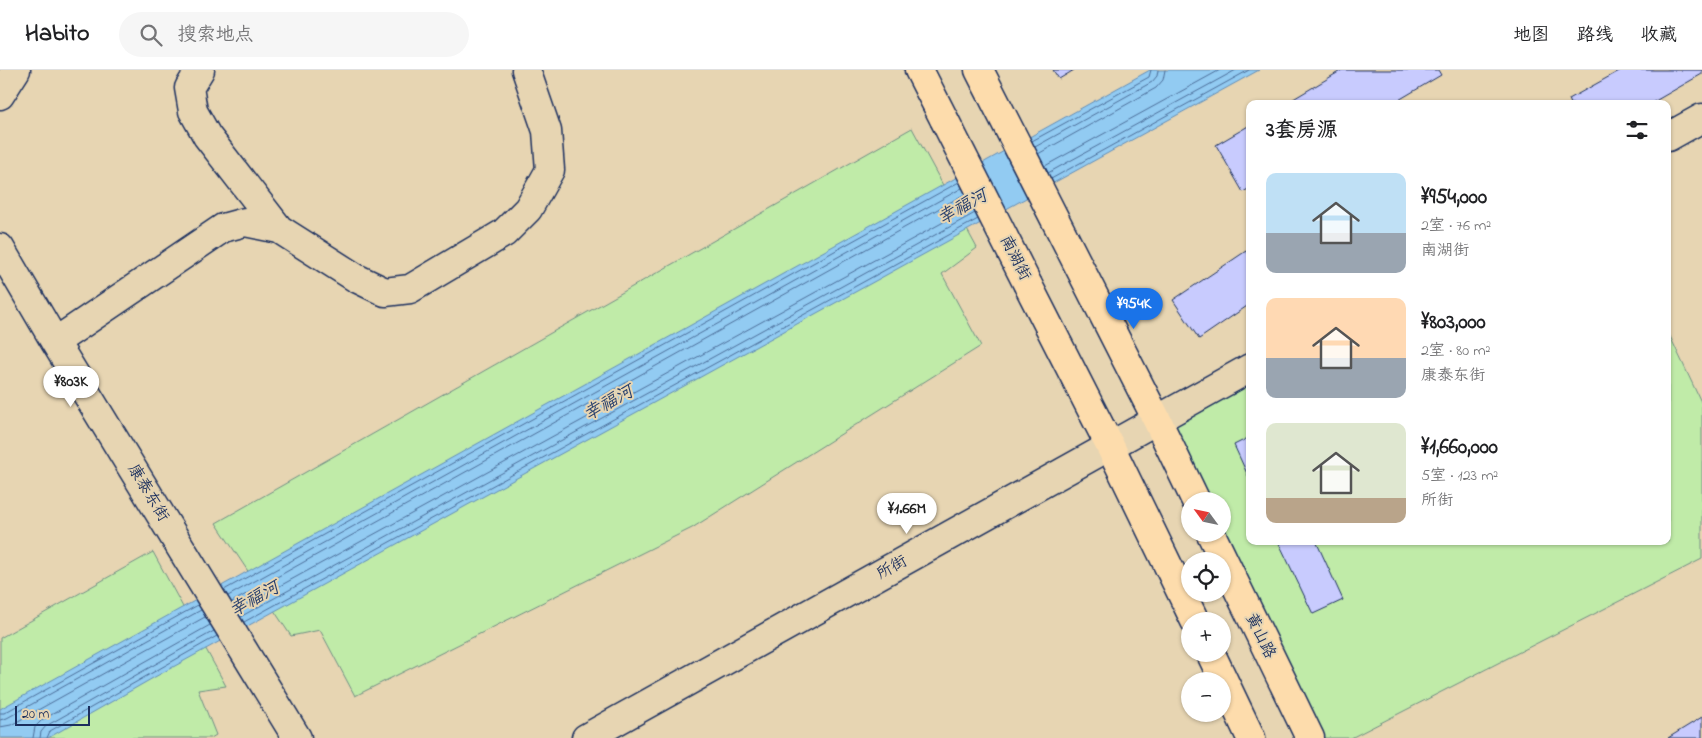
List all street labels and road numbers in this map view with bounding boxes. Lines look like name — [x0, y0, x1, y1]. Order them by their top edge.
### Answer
street label: 南湖街 — [993, 231, 1037, 285]
street label: 康泰东街 — [121, 459, 175, 527]
street label: 所街 — [872, 550, 912, 586]
street label: 黄山路 — [1239, 609, 1281, 663]

